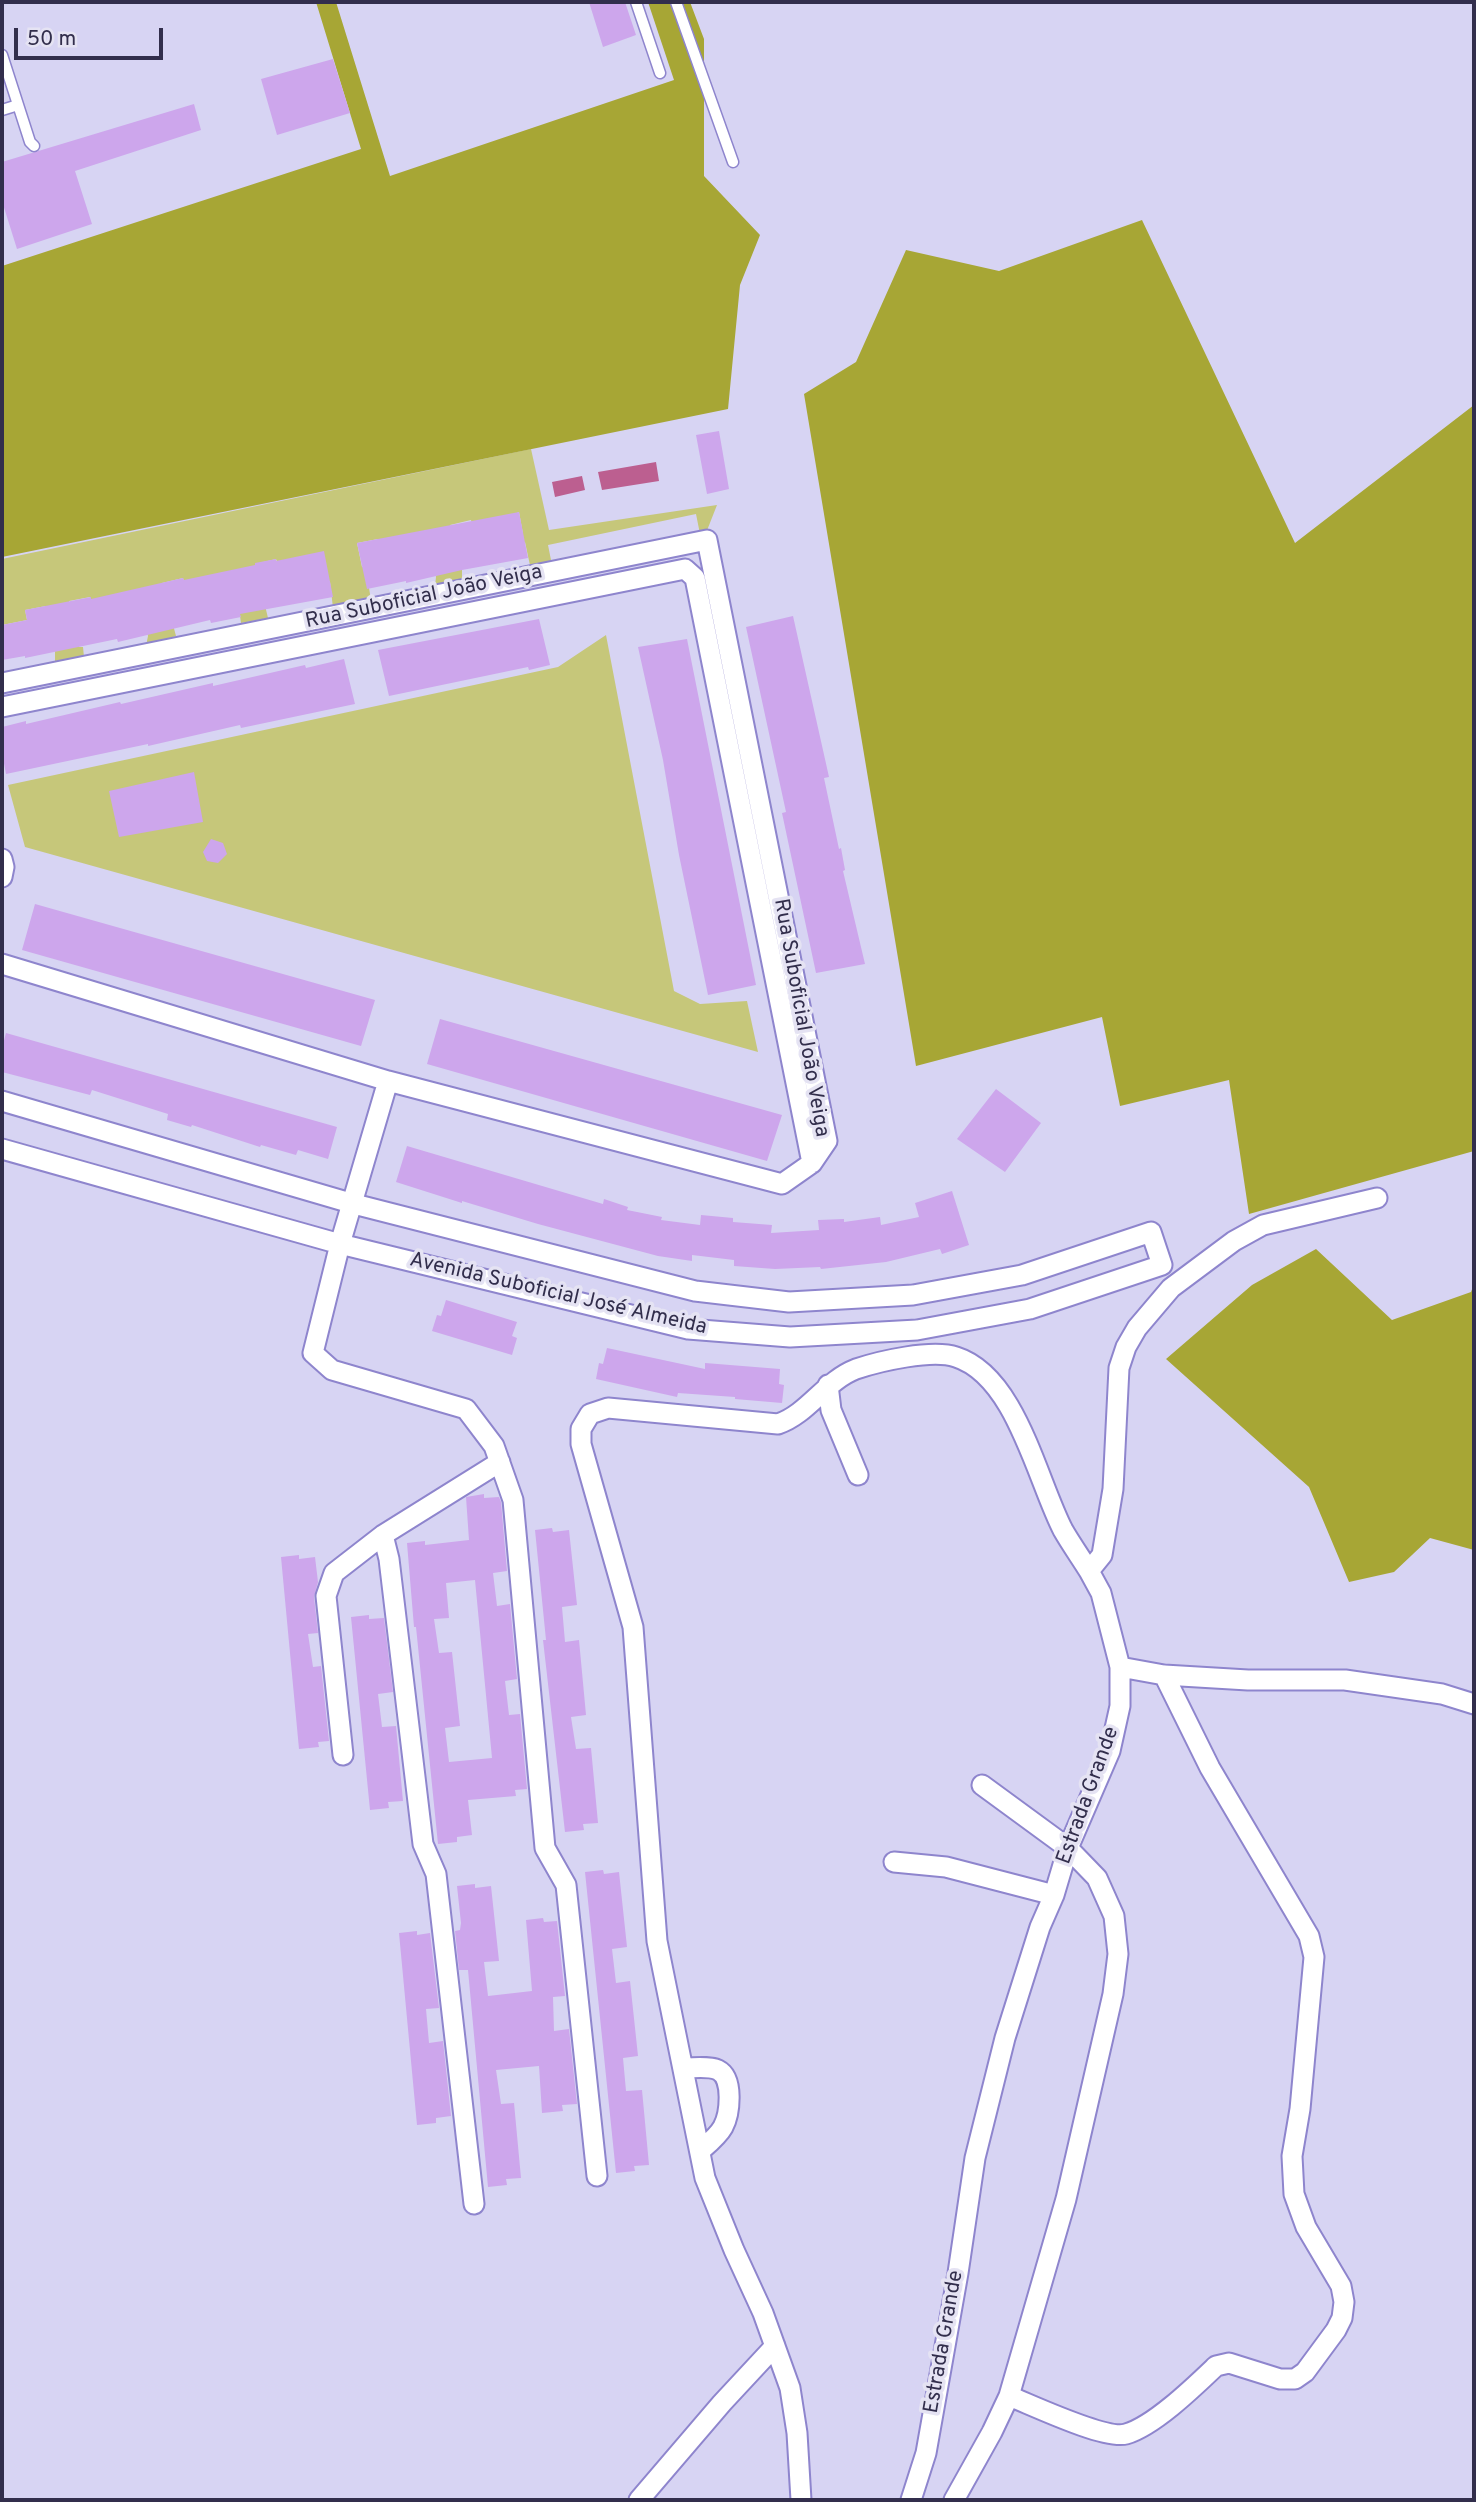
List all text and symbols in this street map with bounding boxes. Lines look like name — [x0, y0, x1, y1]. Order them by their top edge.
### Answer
scale bar — [18, 14, 166, 58]
text: 50 m — [27, 26, 76, 53]
street label: Rua Suboficial João Veiga — [303, 561, 545, 635]
street label: Rua Suboficial João Veiga — [767, 897, 833, 1139]
street label: Avenida Suboficial José Almeida — [407, 1249, 709, 1341]
street label: Estrada Grande — [1052, 1724, 1126, 1868]
street label: Estrada Grande — [920, 2269, 970, 2415]

